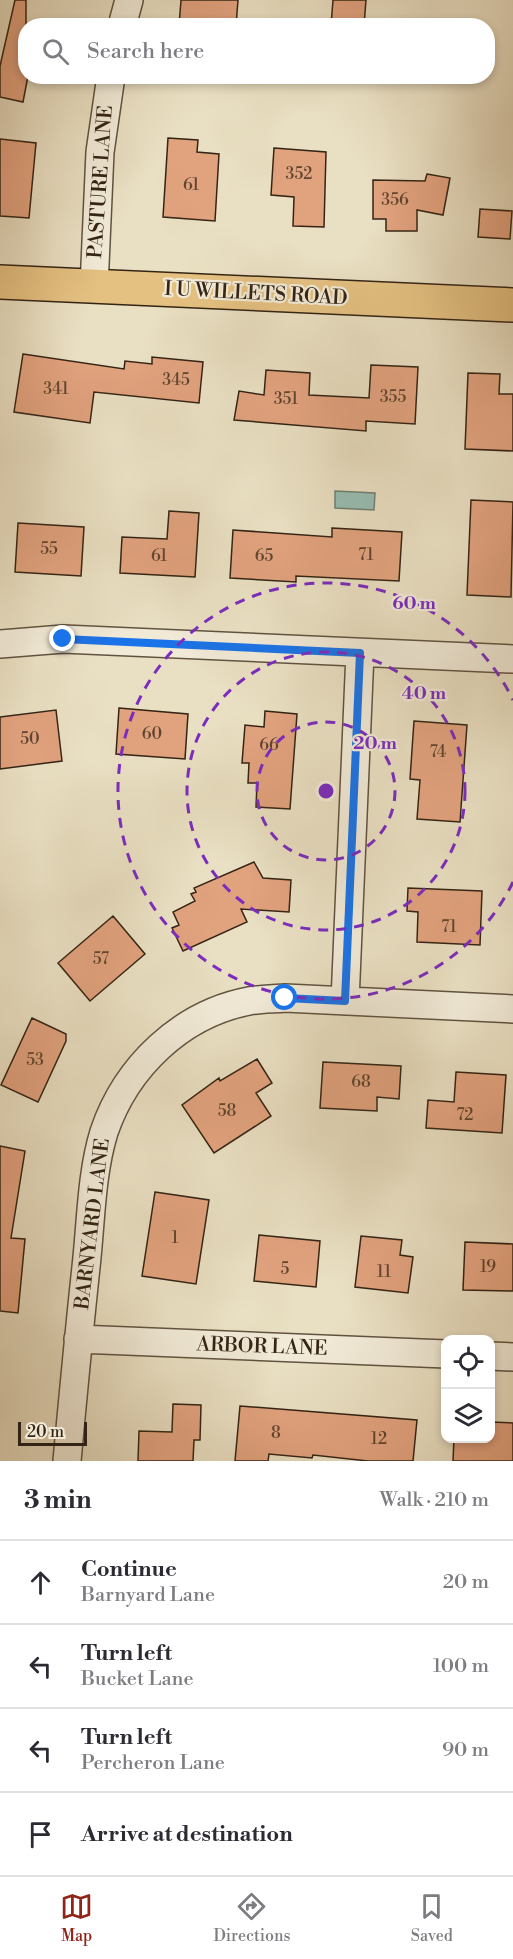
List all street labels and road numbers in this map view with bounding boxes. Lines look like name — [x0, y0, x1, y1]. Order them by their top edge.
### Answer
street label: PASTURE LANE — [83, 104, 119, 260]
street label: I U WILLETS ROAD — [164, 277, 348, 311]
street label: BARNYARD LANE — [70, 1137, 116, 1312]
street label: ARBOR LANE — [195, 1332, 328, 1362]

